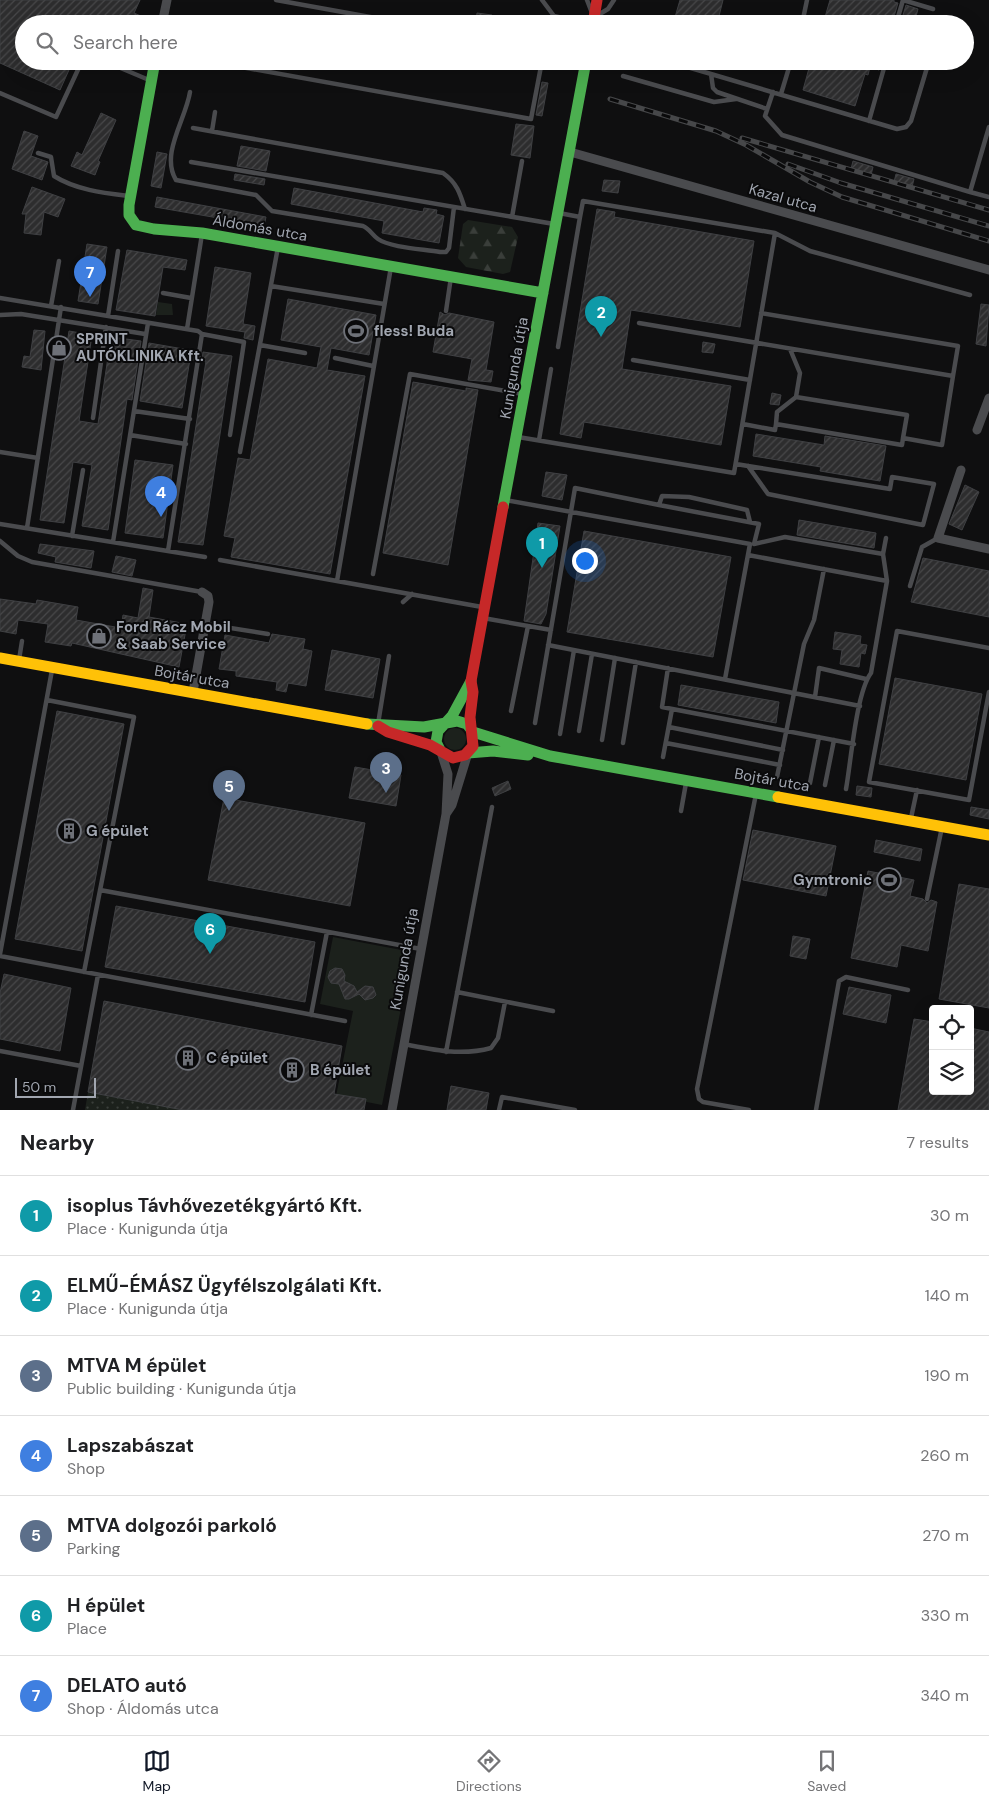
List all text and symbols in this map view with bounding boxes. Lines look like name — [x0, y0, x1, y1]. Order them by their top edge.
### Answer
search box — [15, 15, 974, 70]
icon: search — [33, 29, 61, 57]
text: Search here — [73, 30, 178, 55]
street label: Kazal utca — [747, 179, 819, 217]
street label: Áldomás utca — [211, 210, 309, 246]
pin: 7 — [74, 256, 106, 297]
pin: 2 — [585, 296, 617, 337]
street label: Kunigunda útja — [495, 316, 533, 420]
sports icon: fless! Buda — [343, 318, 369, 344]
place label: fless! Buda — [374, 321, 454, 341]
place label: SPRINT AUTÓKLINIKA Kft. — [76, 329, 204, 366]
shop icon: SPRINT AUTÓKLINIKA Kft. — [46, 335, 72, 361]
pin: 4 — [145, 476, 177, 517]
pin: 1 — [526, 527, 558, 568]
your location — [572, 548, 598, 574]
place label: Ford Rácz Mobil & Saab Service — [116, 617, 231, 654]
shop icon: Ford Rácz Mobil & Saab Service — [86, 623, 112, 649]
street label: Bojtár utca — [153, 661, 231, 693]
pin: 3 — [370, 752, 402, 793]
street label: Bojtár utca — [733, 764, 811, 796]
pin: 5 — [213, 770, 245, 811]
building icon: G épület — [56, 818, 82, 844]
place label: G épület — [86, 821, 149, 841]
sports icon: Gymtronic — [876, 867, 902, 893]
place label: Gymtronic — [793, 870, 872, 890]
street label: Kunigunda útja — [385, 907, 423, 1011]
pin: 6 — [194, 913, 226, 954]
map controls — [929, 1005, 974, 1095]
button: locate — [929, 1005, 974, 1050]
building icon: C épület — [175, 1045, 201, 1071]
place label: C épület — [206, 1048, 268, 1068]
button: layers — [929, 1050, 974, 1095]
building icon: B épület — [279, 1057, 305, 1083]
place label: B épület — [310, 1060, 371, 1080]
scale bar — [15, 1075, 96, 1098]
text: 50 m — [22, 1078, 56, 1096]
text: Nearby — [20, 1129, 94, 1157]
text: 7 results — [906, 1132, 969, 1153]
text: isoplus Távhővezetékgyártó Kft. — [67, 1193, 362, 1218]
text: 1 — [33, 1205, 39, 1226]
text: 30 m — [930, 1205, 969, 1226]
text: Place · Kunigunda útja — [67, 1218, 228, 1239]
text: ELMŰ-ÉMÁSZ Ügyfélszolgálati Kft. — [67, 1273, 382, 1298]
text: 2 — [31, 1285, 41, 1306]
text: 140 m — [925, 1285, 969, 1306]
text: Place · Kunigunda útja — [67, 1298, 228, 1319]
text: MTVA M épület — [67, 1353, 206, 1378]
text: 3 — [31, 1365, 41, 1386]
text: 190 m — [925, 1365, 969, 1386]
text: Public building · Kunigunda útja — [67, 1378, 296, 1399]
text: Lapszabászat — [67, 1433, 194, 1458]
text: 4 — [31, 1445, 41, 1466]
text: 260 m — [920, 1445, 969, 1466]
text: Shop — [67, 1458, 105, 1479]
text: MTVA dolgozói parkoló — [67, 1513, 277, 1538]
text: 5 — [31, 1525, 41, 1546]
text: 270 m — [922, 1525, 969, 1546]
text: Parking — [67, 1538, 121, 1559]
text: H épület — [67, 1593, 145, 1618]
text: 6 — [31, 1605, 41, 1626]
text: 330 m — [921, 1605, 969, 1626]
text: Place — [67, 1618, 107, 1639]
text: DELATO autó — [67, 1673, 187, 1698]
text: 7 — [32, 1685, 40, 1706]
text: 340 m — [920, 1685, 969, 1706]
text: Shop · Áldomás utca — [67, 1698, 219, 1719]
tab: Map — [143, 1747, 171, 1795]
tab: Directions — [456, 1747, 522, 1795]
tab: Saved — [807, 1747, 846, 1795]

